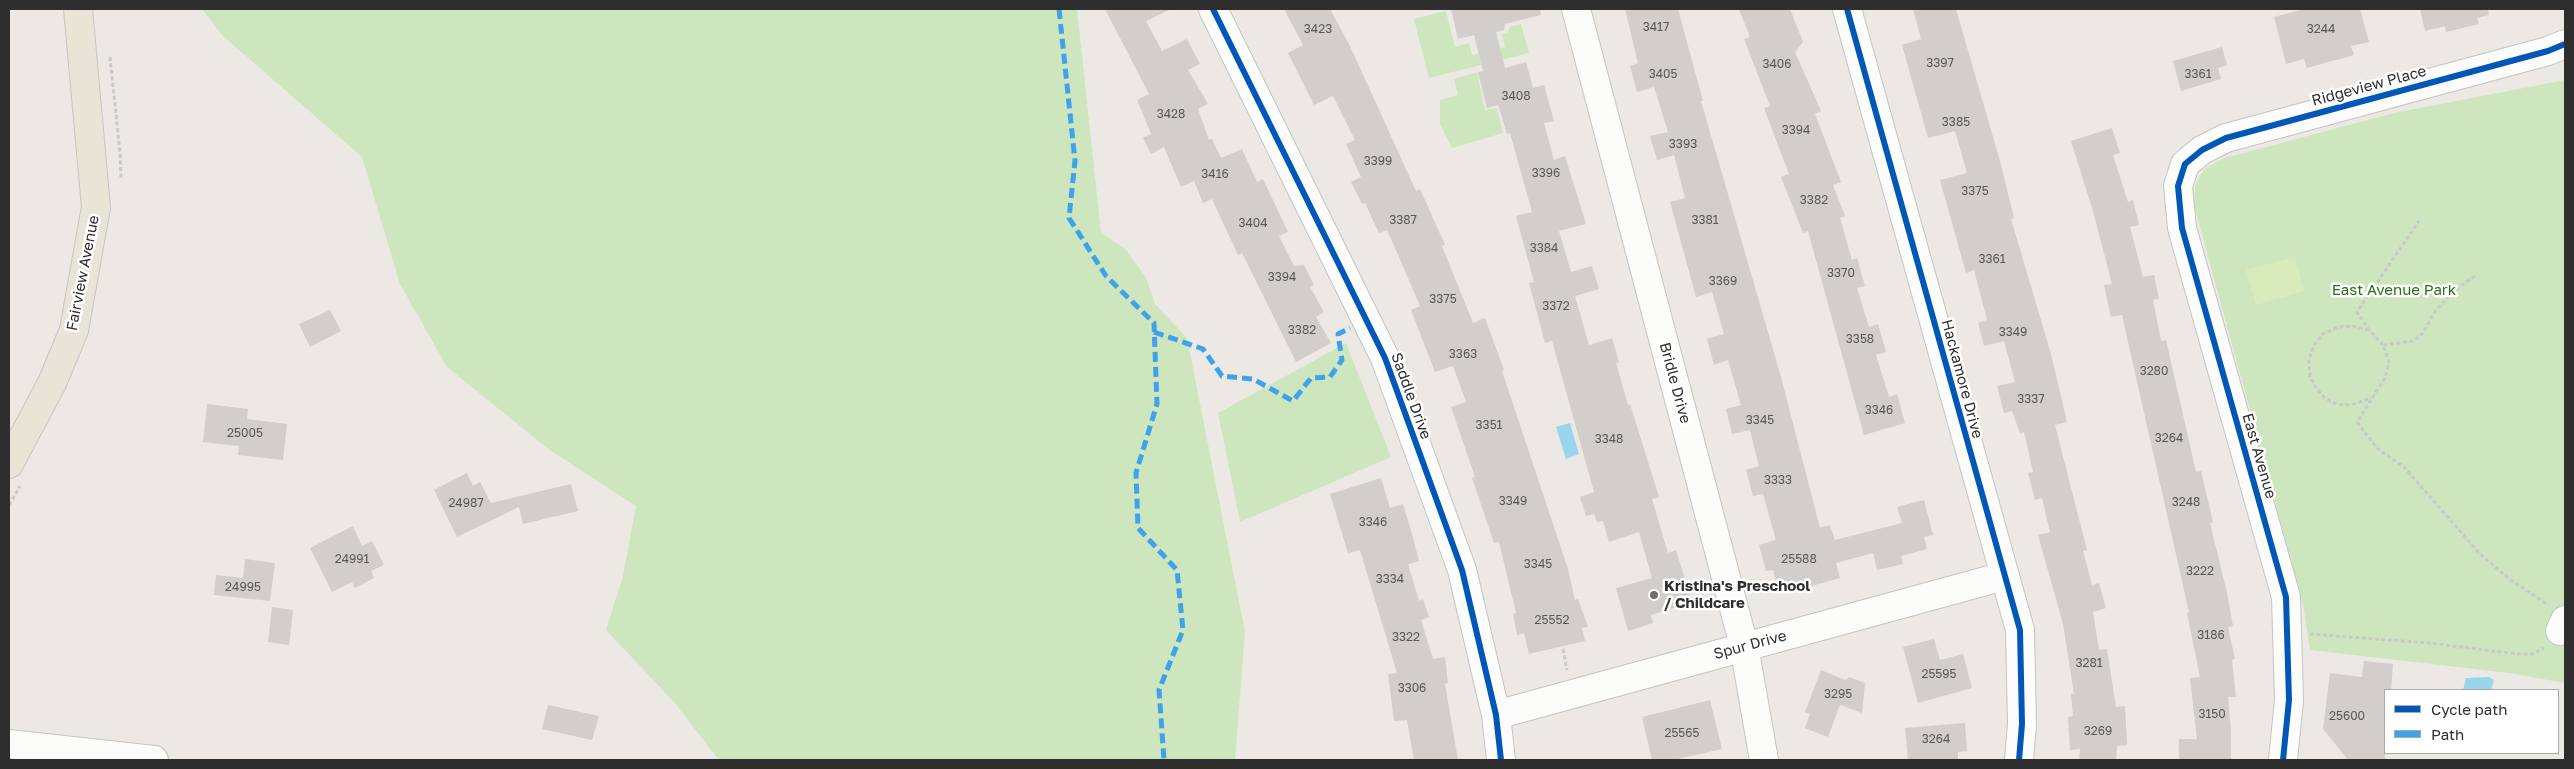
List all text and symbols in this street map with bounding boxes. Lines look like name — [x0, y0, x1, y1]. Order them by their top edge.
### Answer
house number: 3417 — [1643, 20, 1669, 34]
house number: 3423 — [1304, 22, 1332, 36]
house number: 3244 — [2307, 22, 2335, 36]
house number: 3397 — [1926, 56, 1954, 70]
house number: 3406 — [1762, 57, 1792, 71]
street label: Ridgeview Place — [2310, 62, 2428, 110]
house number: 3405 — [1649, 67, 1677, 81]
house number: 3361 — [2184, 67, 2212, 81]
house number: 3408 — [1501, 89, 1531, 103]
house number: 3428 — [1157, 107, 1185, 121]
house number: 3385 — [1942, 115, 1970, 129]
house number: 3394 — [1782, 123, 1810, 137]
house number: 3393 — [1669, 137, 1697, 151]
house number: 3399 — [1364, 154, 1392, 168]
house number: 3396 — [1532, 166, 1560, 180]
house number: 3416 — [1201, 167, 1229, 181]
house number: 3375 — [1961, 184, 1989, 198]
house number: 3382 — [1800, 193, 1828, 207]
house number: 3387 — [1389, 213, 1417, 227]
house number: 3381 — [1691, 213, 1719, 227]
street label: Fairview Avenue — [63, 214, 103, 332]
house number: 3404 — [1238, 216, 1268, 230]
house number: 3384 — [1530, 241, 1558, 255]
house number: 3361 — [1978, 252, 2006, 266]
house number: 3370 — [1827, 266, 1855, 280]
house number: 3394 — [1268, 270, 1296, 284]
house number: 3369 — [1709, 274, 1737, 288]
park label: East Avenue Park — [2332, 281, 2456, 299]
house number: 3375 — [1429, 292, 1457, 306]
house number: 3372 — [1542, 299, 1570, 313]
street label: Hackamore Drive — [1937, 318, 1987, 440]
house number: 3382 — [1288, 323, 1316, 337]
house number: 3349 — [1999, 325, 2027, 339]
house number: 3358 — [1846, 332, 1874, 346]
street label: Bridle Drive — [1656, 340, 1694, 426]
house number: 3363 — [1449, 347, 1477, 361]
street label: Saddle Drive — [1387, 350, 1435, 442]
house number: 3280 — [2140, 364, 2168, 378]
house number: 3337 — [2017, 392, 2045, 406]
house number: 3346 — [1865, 403, 1893, 417]
street label: East Avenue — [2238, 411, 2280, 501]
house number: 3345 — [1746, 413, 1774, 427]
house number: 3351 — [1476, 418, 1502, 432]
house number: 25005 — [227, 426, 263, 440]
house number: 3264 — [2155, 431, 2183, 445]
house number: 3348 — [1595, 432, 1623, 446]
house number: 3333 — [1764, 473, 1792, 487]
house number: 3349 — [1499, 494, 1527, 508]
house number: 3248 — [2172, 495, 2200, 509]
house number: 24987 — [448, 496, 484, 510]
house number: 3346 — [1359, 515, 1387, 529]
house number: 24991 — [335, 552, 369, 566]
house number: 25588 — [1781, 552, 1817, 566]
house number: 3345 — [1524, 557, 1552, 571]
house number: 3222 — [2186, 564, 2214, 578]
house number: 3334 — [1376, 572, 1404, 586]
place label: Kristina's Preschool / Childcare — [1664, 577, 1810, 612]
house number: 24995 — [225, 580, 261, 594]
marker: Kristina's Preschool / Childcare — [1648, 589, 1660, 601]
house number: 25552 — [1535, 613, 1569, 627]
street label: Spur Drive — [1712, 627, 1788, 663]
house number: 3186 — [2197, 628, 2225, 642]
house number: 3322 — [1392, 630, 1420, 644]
house number: 3281 — [2075, 656, 2103, 670]
house number: 25595 — [1921, 667, 1957, 681]
house number: 3306 — [1398, 681, 1426, 695]
house number: 3295 — [1824, 687, 1852, 701]
legend — [2384, 689, 2559, 754]
text: Cycle path — [2431, 700, 2507, 718]
house number: 3150 — [2198, 707, 2226, 721]
house number: 25600 — [2329, 709, 2365, 723]
house number: 3269 — [2084, 724, 2112, 738]
text: Path — [2431, 725, 2464, 743]
house number: 25565 — [1664, 726, 1700, 740]
house number: 3264 — [1922, 732, 1950, 746]

